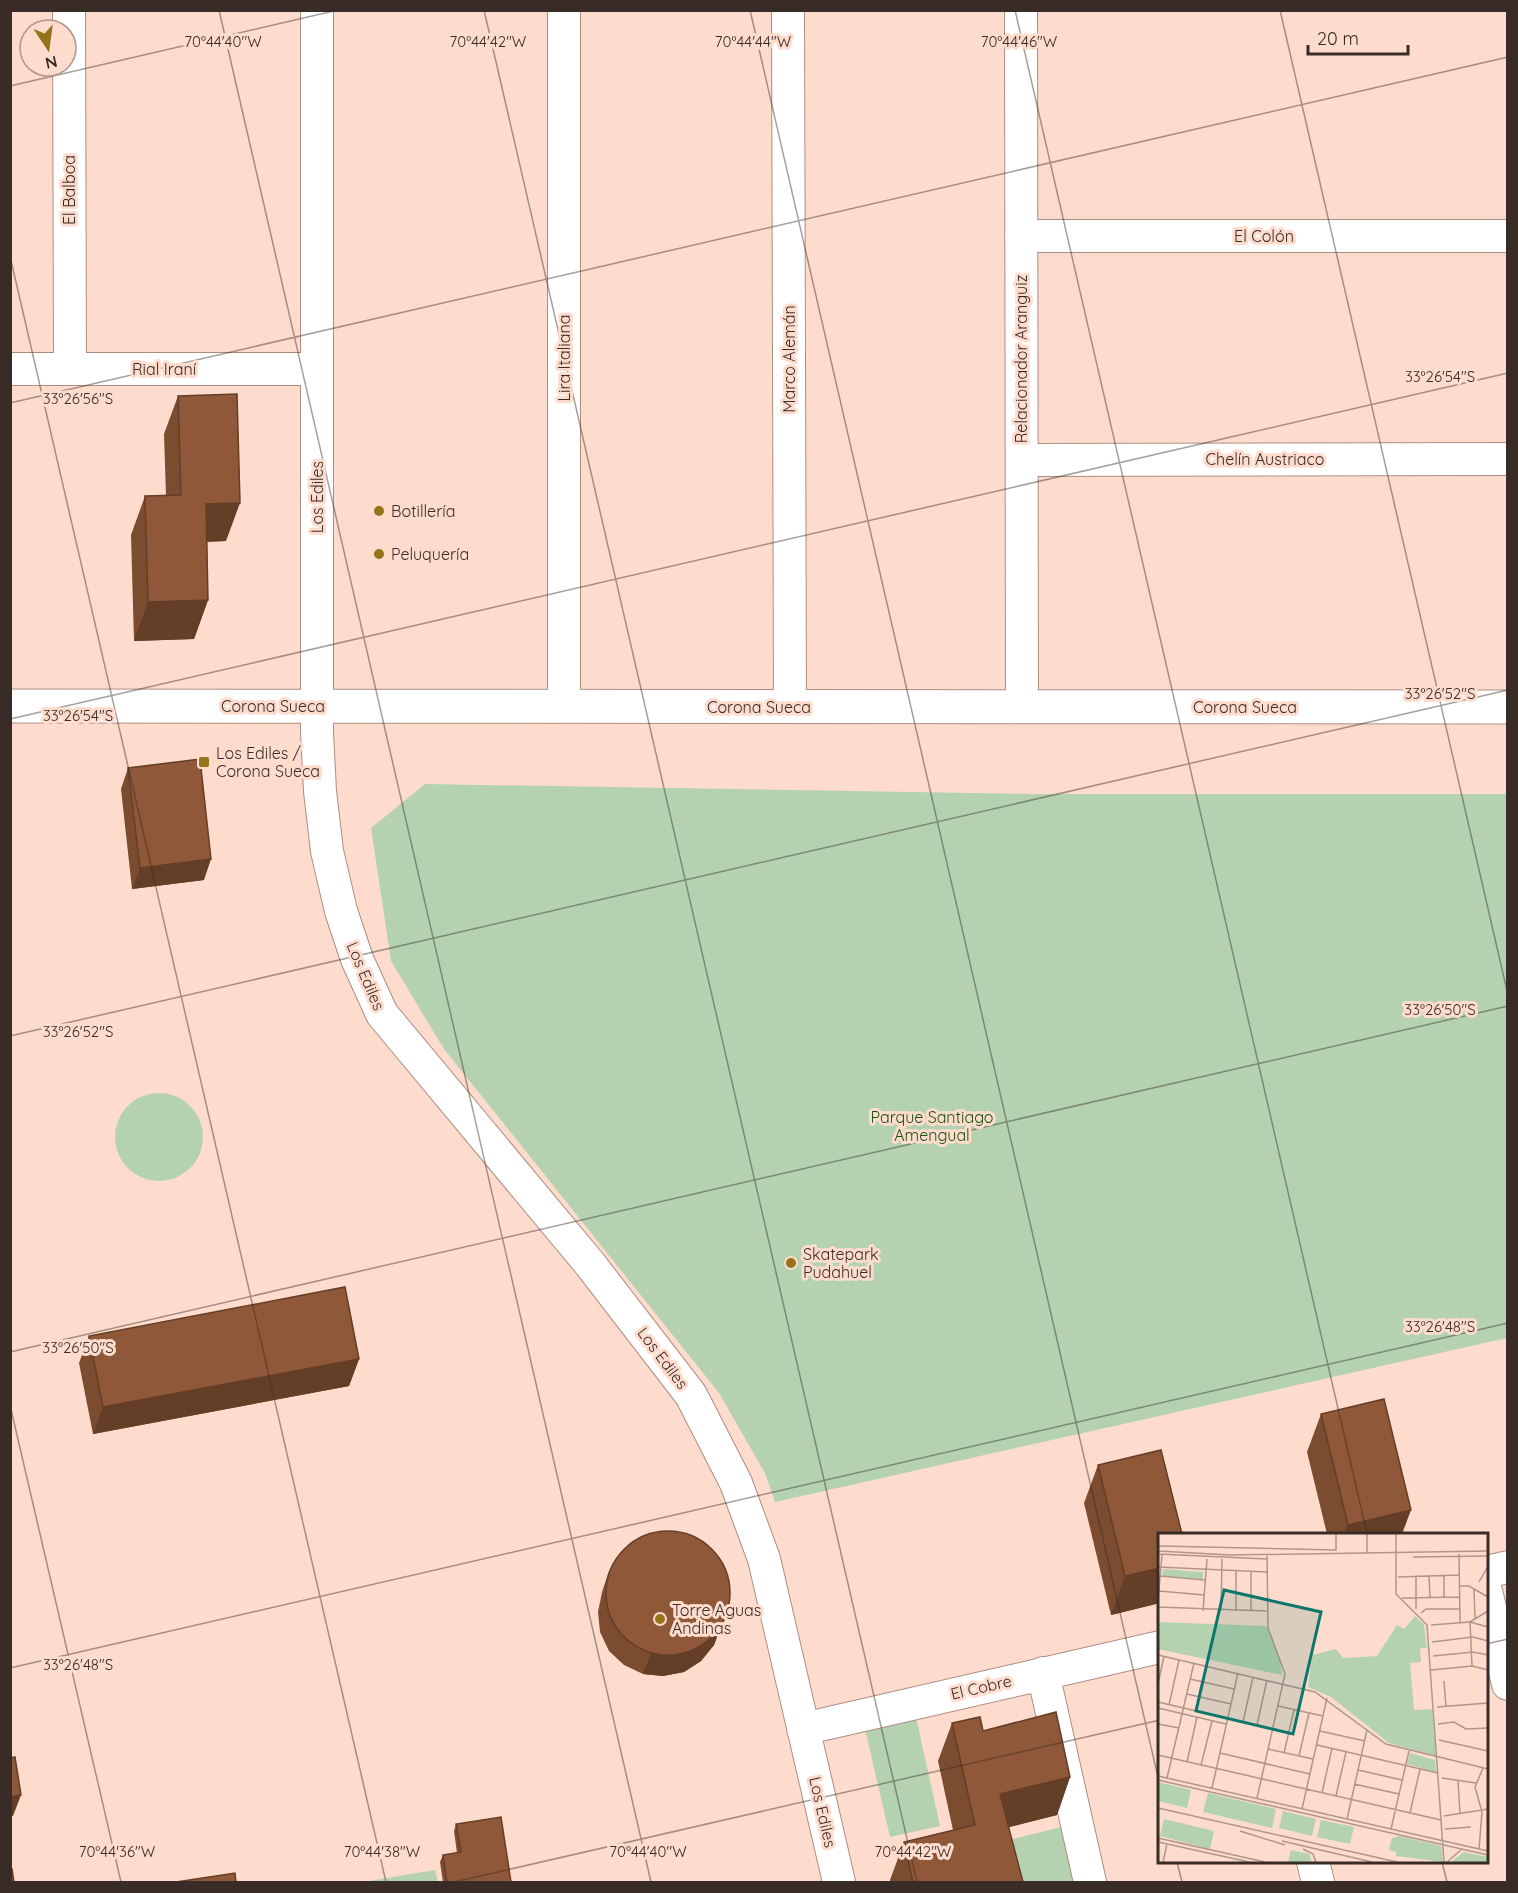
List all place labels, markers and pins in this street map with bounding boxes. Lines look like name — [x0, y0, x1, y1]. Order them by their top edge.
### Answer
place label: Botillería — [391, 501, 455, 521]
marker: Botillería — [372, 504, 386, 518]
place label: Peluquería — [391, 544, 469, 564]
marker: Peluquería — [372, 547, 386, 561]
place label: Los Ediles / Corona Sueca — [216, 743, 320, 781]
marker: Los Ediles / Corona Sueca — [197, 755, 211, 769]
place label: Skatepark Pudahuel — [803, 1244, 879, 1282]
marker: Skatepark Pudahuel — [784, 1256, 798, 1270]
place label: Torre Aguas Andinas — [672, 1600, 761, 1638]
marker: Torre Aguas Andinas — [653, 1612, 667, 1626]

